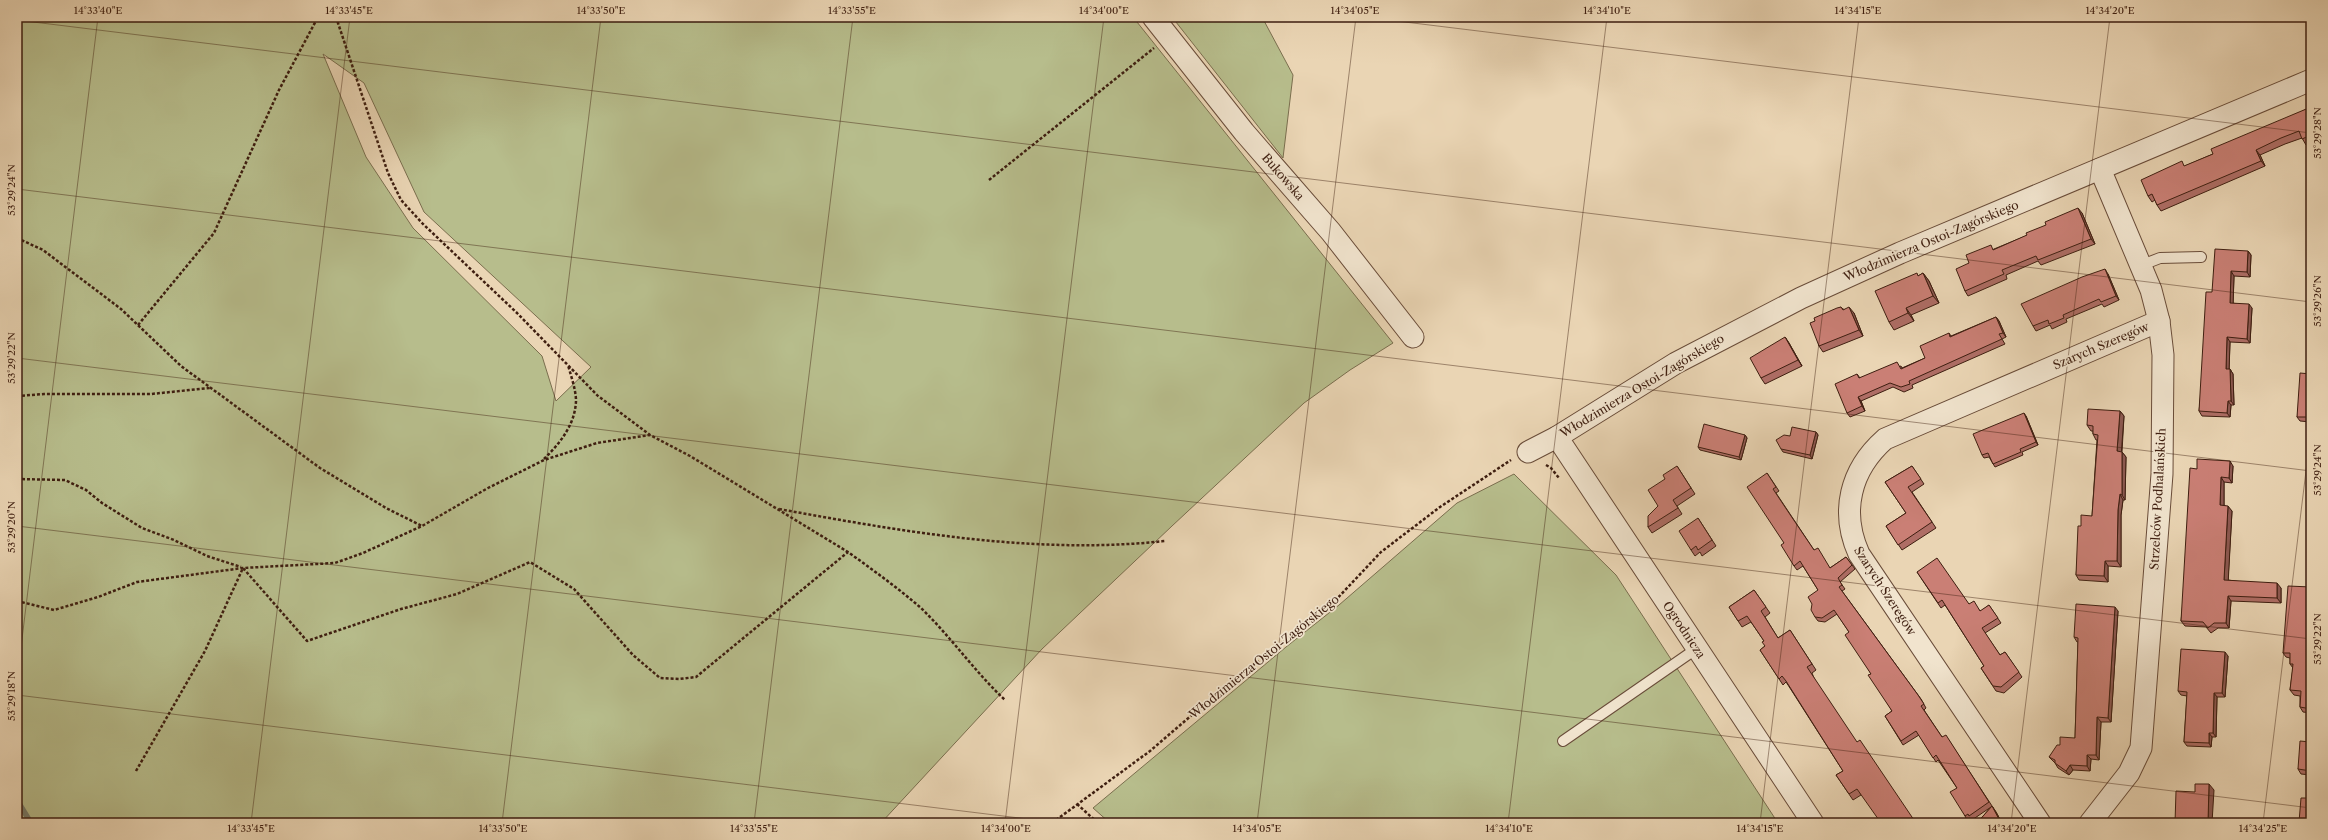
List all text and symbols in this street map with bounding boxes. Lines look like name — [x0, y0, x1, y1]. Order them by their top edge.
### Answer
text: 14°33'40"E — [74, 4, 122, 17]
text: 14°33'45"E — [325, 4, 373, 17]
text: 14°33'50"E — [577, 4, 625, 17]
text: 14°33'55"E — [828, 4, 876, 17]
text: 14°34'00"E — [1079, 4, 1129, 17]
text: 14°34'05"E — [1331, 4, 1380, 17]
text: 14°34'10"E — [1583, 4, 1631, 17]
text: 14°34'15"E — [1835, 4, 1881, 17]
text: 14°34'20"E — [2085, 4, 2135, 17]
text: 53°29'28"N — [2311, 107, 2324, 159]
street label: Bukowska — [1259, 150, 1308, 204]
text: 53°29'24"N — [5, 164, 18, 216]
street label: Włodzimierza Ostoi-Zagórskiego — [1840, 197, 2021, 285]
text: 53°29'26"N — [2311, 275, 2324, 327]
street label: Szarych Szeregów — [2051, 318, 2152, 373]
street label: Włodzimierza Ostoi-Zagórskiego — [1556, 331, 1727, 441]
text: 53°29'22"N — [5, 332, 18, 384]
street label: Strzelców Podhalańskich — [2146, 427, 2169, 570]
text: 53°29'24"N — [2311, 444, 2324, 496]
text: 53°29'20"N — [5, 501, 18, 553]
street label: Szarych Szeregów — [1851, 543, 1920, 639]
street label: Włodzimierza Ostoi-Zagórskiego — [1185, 591, 1342, 722]
street label: Ogrodnicza — [1660, 598, 1709, 662]
text: 53°29'22"N — [2311, 613, 2324, 665]
text: 53°29'18"N — [5, 671, 18, 721]
text: 14°33'45"E — [227, 822, 275, 835]
text: 14°33'50"E — [479, 822, 527, 835]
text: 14°33'55"E — [730, 822, 778, 835]
text: 14°34'00"E — [981, 822, 1031, 835]
text: 14°34'05"E — [1233, 822, 1282, 835]
text: 14°34'10"E — [1485, 822, 1533, 835]
text: 14°34'15"E — [1737, 822, 1783, 835]
text: 14°34'20"E — [1987, 822, 2037, 835]
text: 14°34'25"E — [2239, 822, 2287, 835]

